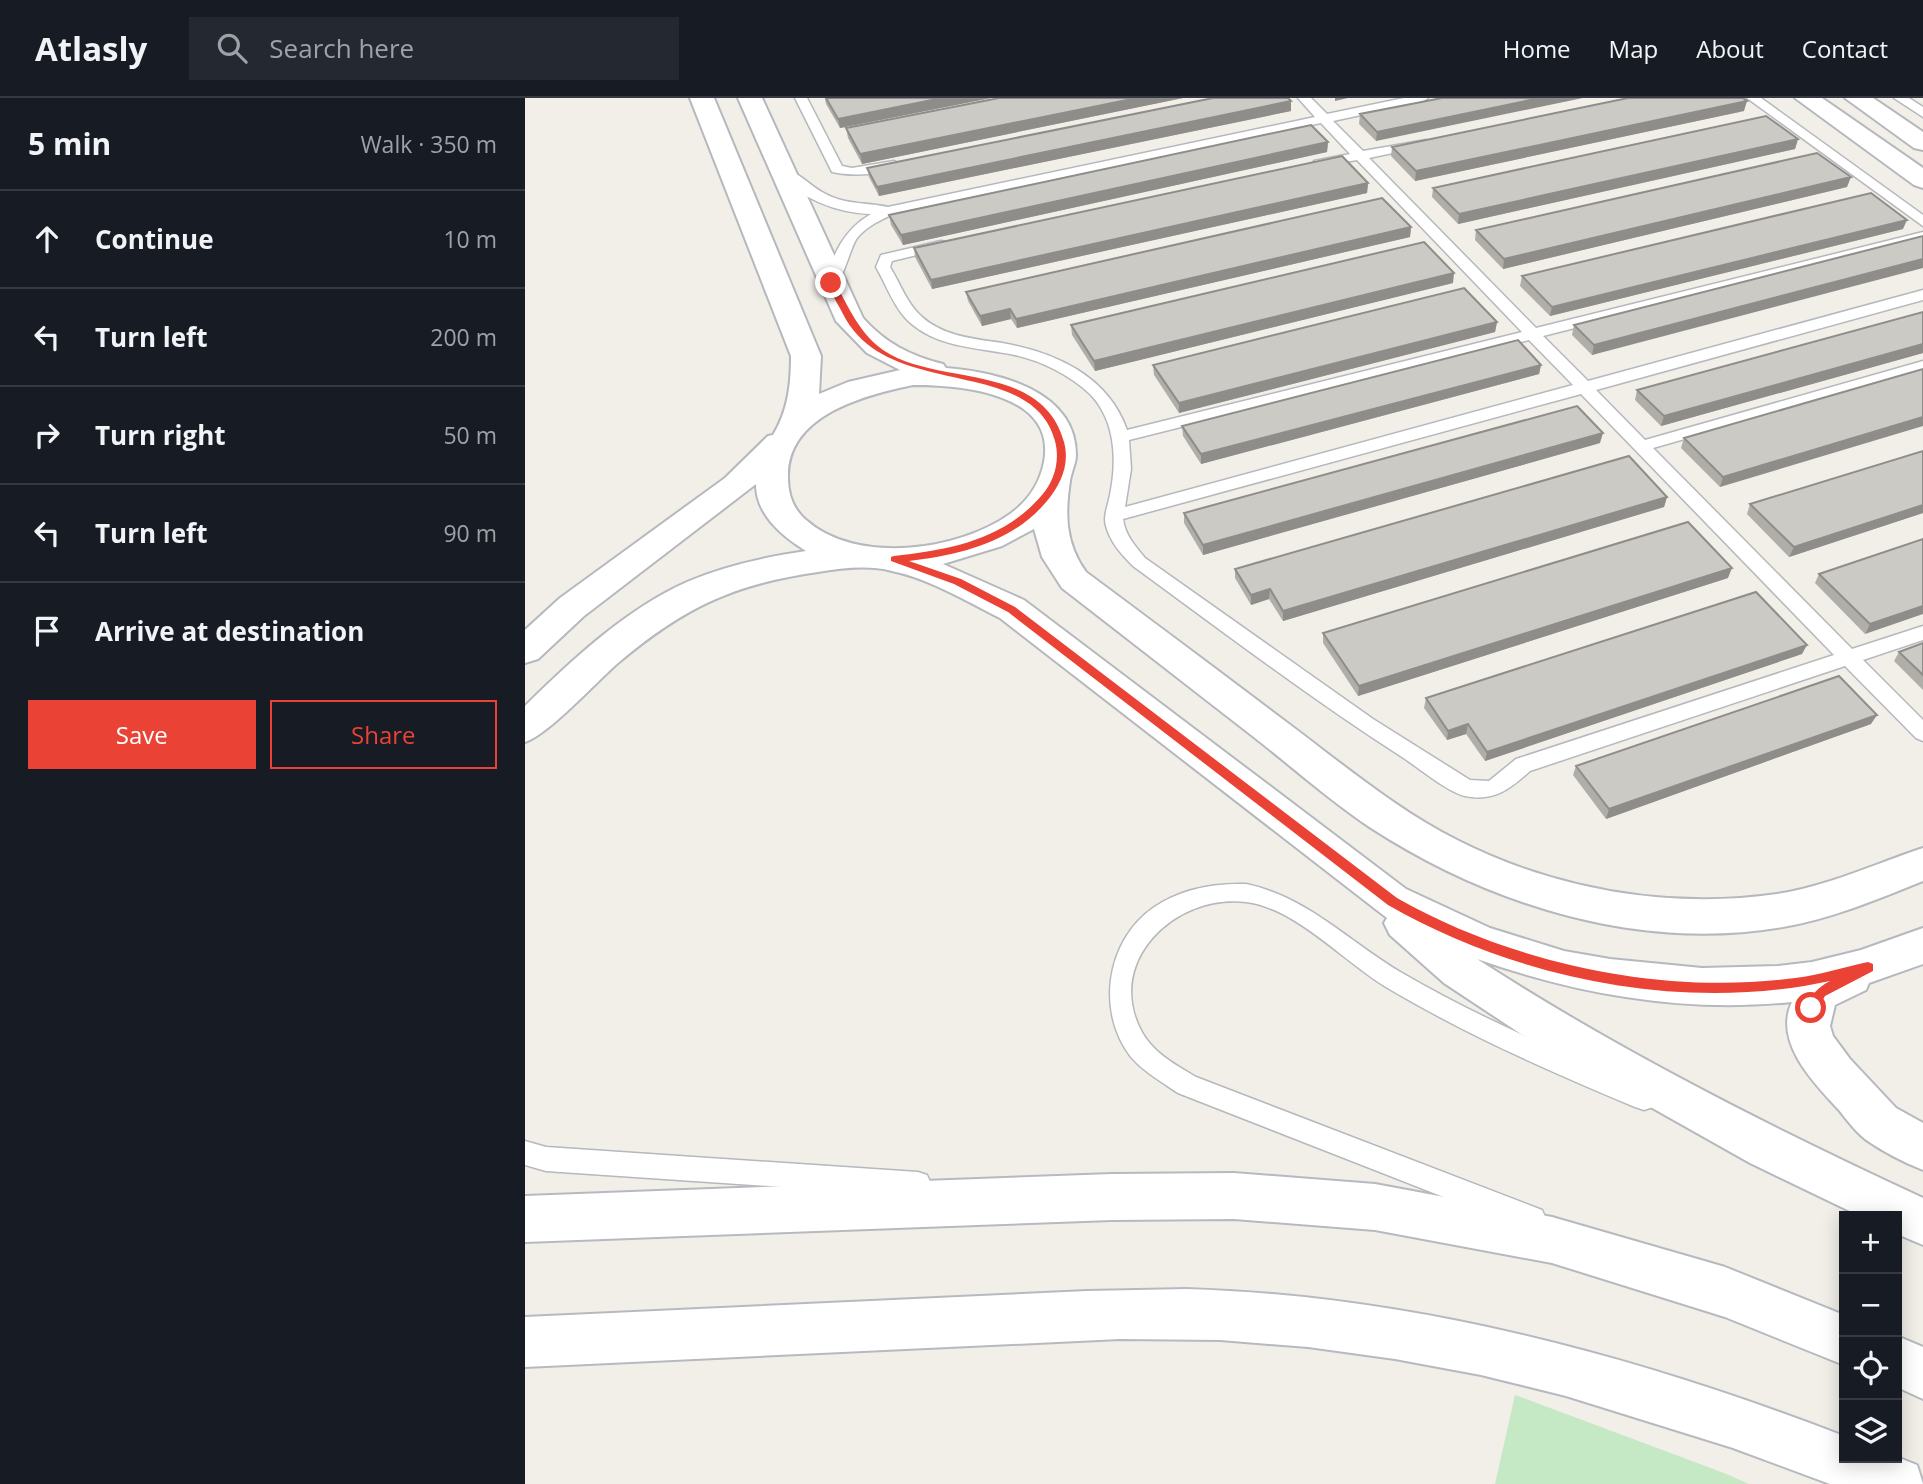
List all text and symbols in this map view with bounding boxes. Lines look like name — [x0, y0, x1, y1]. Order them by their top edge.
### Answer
search box — [189, 17, 679, 80]
text: Atlasly — [35, 26, 147, 71]
icon: search — [213, 29, 251, 67]
text: Search here — [269, 30, 414, 66]
text: Home — [1503, 32, 1571, 65]
text: Map — [1609, 32, 1658, 65]
text: About — [1696, 32, 1764, 65]
text: Contact — [1802, 32, 1888, 65]
text: 5 min — [28, 123, 111, 164]
text: Walk · 350 m — [360, 128, 497, 160]
icon: ahead — [28, 220, 66, 258]
text: Continue — [95, 221, 214, 257]
text: 10 m — [443, 223, 497, 255]
route end — [815, 267, 846, 298]
icon: left — [28, 318, 66, 356]
text: Turn left — [95, 319, 207, 355]
text: 200 m — [430, 321, 497, 353]
icon: right — [28, 416, 66, 454]
text: Turn right — [95, 417, 226, 453]
text: 50 m — [443, 419, 497, 451]
icon: left — [28, 514, 66, 552]
text: Turn left — [95, 515, 207, 551]
text: 90 m — [443, 517, 497, 549]
icon: arrive — [28, 612, 66, 650]
text: Arrive at destination — [95, 613, 364, 649]
button: Save — [28, 700, 256, 769]
button: Share — [270, 700, 497, 769]
route start — [1795, 992, 1826, 1023]
map controls — [1839, 1211, 1902, 1463]
button: + — [1839, 1211, 1902, 1274]
button: − — [1839, 1274, 1902, 1337]
button: locate — [1839, 1337, 1902, 1400]
button: layers — [1839, 1400, 1902, 1463]

